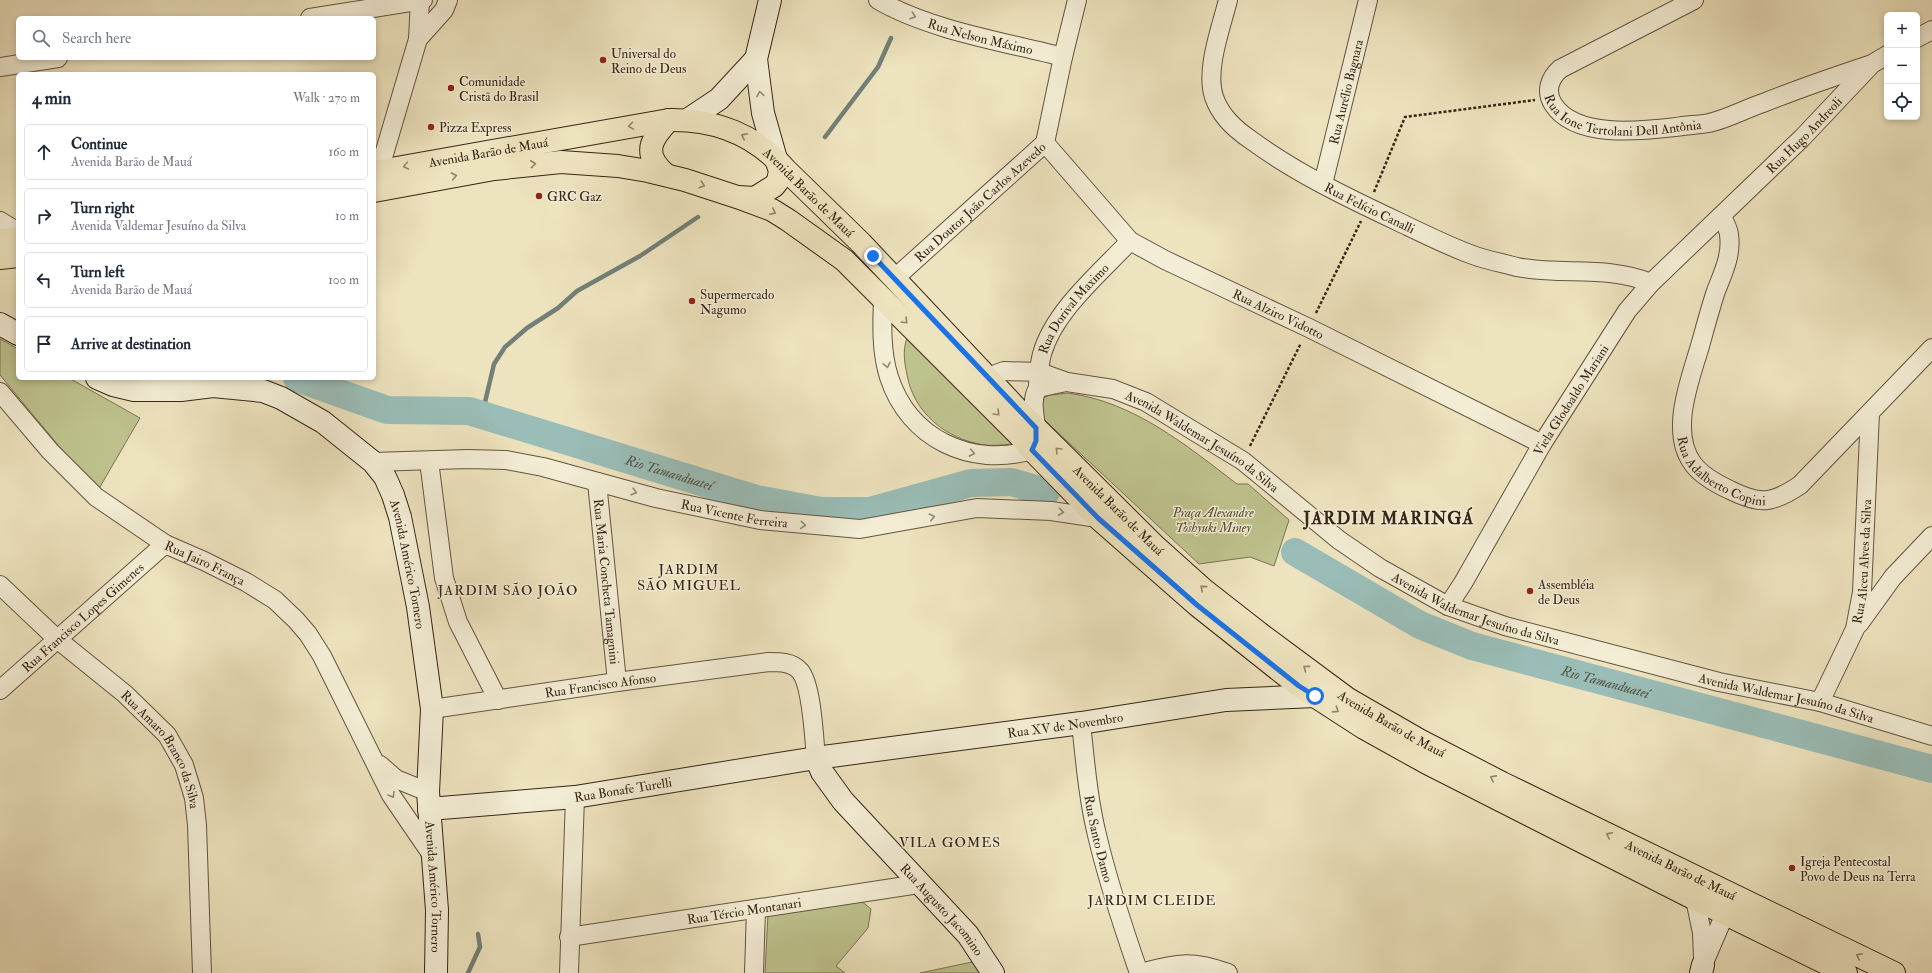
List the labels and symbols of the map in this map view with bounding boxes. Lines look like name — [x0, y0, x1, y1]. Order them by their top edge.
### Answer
one-way arrow — [909, 11, 916, 20]
street label: Rua Nelson Máximo — [925, 16, 1034, 58]
street label: Rua Aurélio Bagnara — [1326, 37, 1367, 146]
place label: Universal do Reino de Deus — [611, 46, 687, 77]
marker: Universal do Reino de Deus — [598, 55, 608, 65]
place label: Comunidade Cristã do Brasil — [459, 74, 539, 105]
marker: Comunidade Cristã do Brasil — [446, 83, 456, 93]
one-way arrow — [756, 91, 765, 97]
street label: Rua Ione Tertolani Dell Antônia — [1540, 92, 1703, 140]
street label: Rua Hugo Andreoli — [1763, 93, 1846, 177]
place label: Pizza Express — [439, 120, 512, 137]
one-way arrow — [628, 121, 634, 130]
marker: Pizza Express — [426, 122, 436, 132]
one-way arrow — [741, 133, 748, 141]
street label: Avenida Barão de Mauá — [426, 134, 550, 171]
street label: Rua Doutor João Carlos Azevedo — [911, 139, 1049, 266]
street label: Avenida Barão de Mauá — [759, 144, 858, 241]
one-way arrow — [530, 160, 536, 169]
one-way arrow — [403, 161, 409, 170]
one-way arrow — [450, 173, 457, 181]
one-way arrow — [698, 180, 705, 189]
street label: Rua Felício Canalli — [1321, 180, 1418, 238]
place label: GRC Gaz — [547, 189, 603, 205]
marker: GRC Gaz — [534, 191, 544, 201]
one-way arrow — [769, 207, 776, 215]
route end — [864, 247, 882, 265]
street label: Rua Dorival Maximo — [1036, 260, 1112, 356]
street label: Rua Alziro Vidotto — [1230, 286, 1326, 343]
place label: Supermercado Nagumo — [700, 287, 774, 318]
marker: Supermercado Nagumo — [687, 296, 697, 306]
one-way arrow — [900, 316, 908, 324]
street label: Viela Glodoaldo Mariani — [1530, 341, 1613, 458]
one-way arrow — [882, 362, 890, 368]
street label: Avenida Waldemar Jesuíno da Silva — [1122, 387, 1282, 497]
one-way arrow — [992, 408, 1000, 416]
street label: Rua Adalberto Copini — [1673, 435, 1766, 509]
one-way arrow — [1055, 447, 1063, 455]
one-way arrow — [969, 448, 975, 457]
water label: Rio Tamanduateí — [622, 451, 717, 495]
street label: Avenida Barão de Mauá — [1069, 462, 1167, 560]
one-way arrow — [630, 487, 637, 496]
street label: Avenida Américo Tornero — [386, 496, 428, 630]
street label: Rua Vicente Ferreira — [679, 497, 789, 532]
street label: Rua Maria Concheta Tamagnini — [590, 498, 622, 666]
street label: Rua Alceu Alves da Silva — [1849, 498, 1875, 625]
park label: Praça Alexandre Toshyuki Miney — [1172, 505, 1254, 536]
district label: JARDIM MARINGÁ — [1303, 506, 1474, 530]
one-way arrow — [1057, 507, 1064, 516]
one-way arrow — [928, 513, 935, 521]
one-way arrow — [800, 520, 806, 529]
street label: Rua Jairo França — [162, 538, 248, 589]
street label: Rua Francisco Lopes Gimenes — [19, 559, 148, 676]
district label: JARDIM SÃO MIGUEL — [637, 561, 741, 594]
street label: Avenida Waldemar Jesuíno da Silva — [1388, 569, 1562, 649]
place label: Assembléia de Deus — [1537, 577, 1595, 608]
district label: JARDIM SÃO JOÃO — [437, 582, 578, 599]
one-way arrow — [1200, 586, 1208, 593]
marker: Assembléia de Deus — [1525, 586, 1535, 596]
water label: Rio Tamanduateí — [1558, 662, 1653, 703]
one-way arrow — [1303, 665, 1310, 672]
street label: Rua Francisco Afonso — [544, 670, 657, 701]
street label: Avenida Waldemar Jesuíno da Silva — [1696, 670, 1876, 727]
street label: Rua Amaro Branco da Silva — [117, 687, 202, 810]
route start — [1306, 687, 1324, 705]
street label: Avenida Barão de Mauá — [1334, 687, 1449, 762]
one-way arrow — [1332, 705, 1339, 712]
street label: Rua XV de Novembro — [1007, 709, 1124, 742]
street label: Rua Bonafe Turelli — [573, 774, 674, 806]
one-way arrow — [1489, 775, 1497, 783]
one-way arrow — [387, 791, 395, 798]
street label: Rua Santo Damo — [1080, 794, 1116, 884]
street label: Avenida Américo Tornero — [421, 819, 444, 953]
one-way arrow — [1606, 832, 1614, 840]
district label: VILA GOMES — [899, 834, 1001, 851]
street label: Avenida Barão de Mauá — [1622, 837, 1739, 905]
place label: Igreja Pentecostal Povo de Deus na Terra — [1800, 854, 1916, 885]
street label: Rua Augusto Jacomino — [896, 860, 986, 959]
marker: Igreja Pentecostal Povo de Deus na Terra — [1787, 863, 1797, 873]
district label: JARDIM CLEIDE — [1087, 892, 1216, 909]
street label: Rua Tércio Montanari — [686, 895, 803, 928]
one-way arrow — [1855, 953, 1863, 961]

